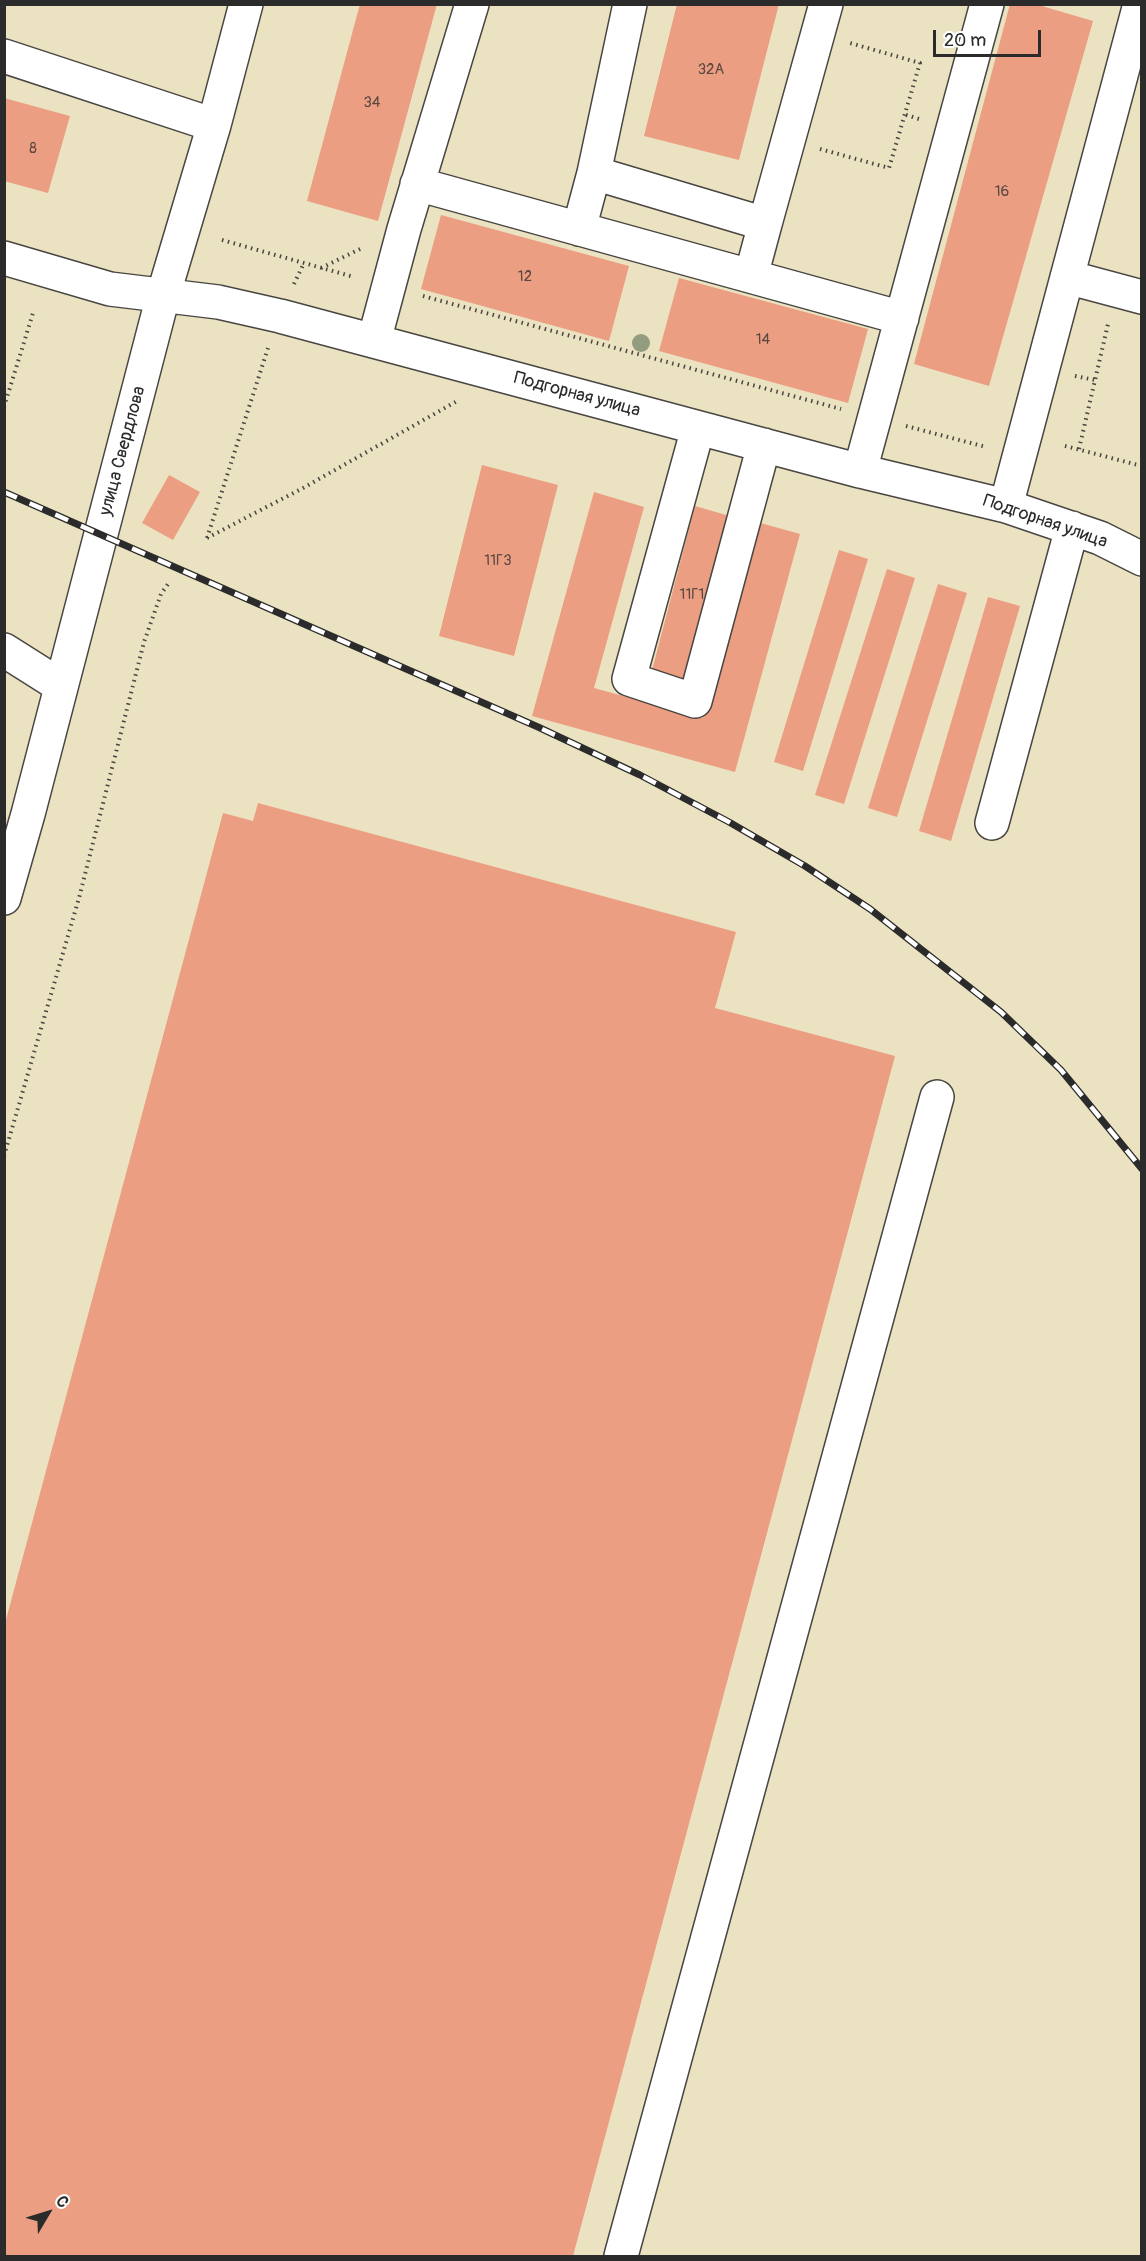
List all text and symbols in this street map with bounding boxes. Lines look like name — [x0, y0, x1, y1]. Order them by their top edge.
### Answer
scale bar — [936, 18, 1044, 56]
text: 20 m — [944, 29, 986, 52]
house number: 32А — [698, 61, 724, 79]
house number: 34 — [363, 94, 381, 112]
house number: 8 — [29, 140, 37, 158]
house number: 16 — [995, 183, 1009, 201]
house number: 12 — [518, 268, 532, 286]
house number: 14 — [756, 331, 770, 349]
street label: Подгорная улица — [511, 368, 643, 422]
street label: улица Свердлова — [95, 384, 151, 518]
street label: Подгорная улица — [980, 491, 1110, 553]
house number: 11Г3 — [484, 552, 512, 570]
house number: 11Г1 — [680, 586, 704, 604]
north arrow — [18, 2183, 78, 2243]
text: С — [51, 2192, 73, 2212]

